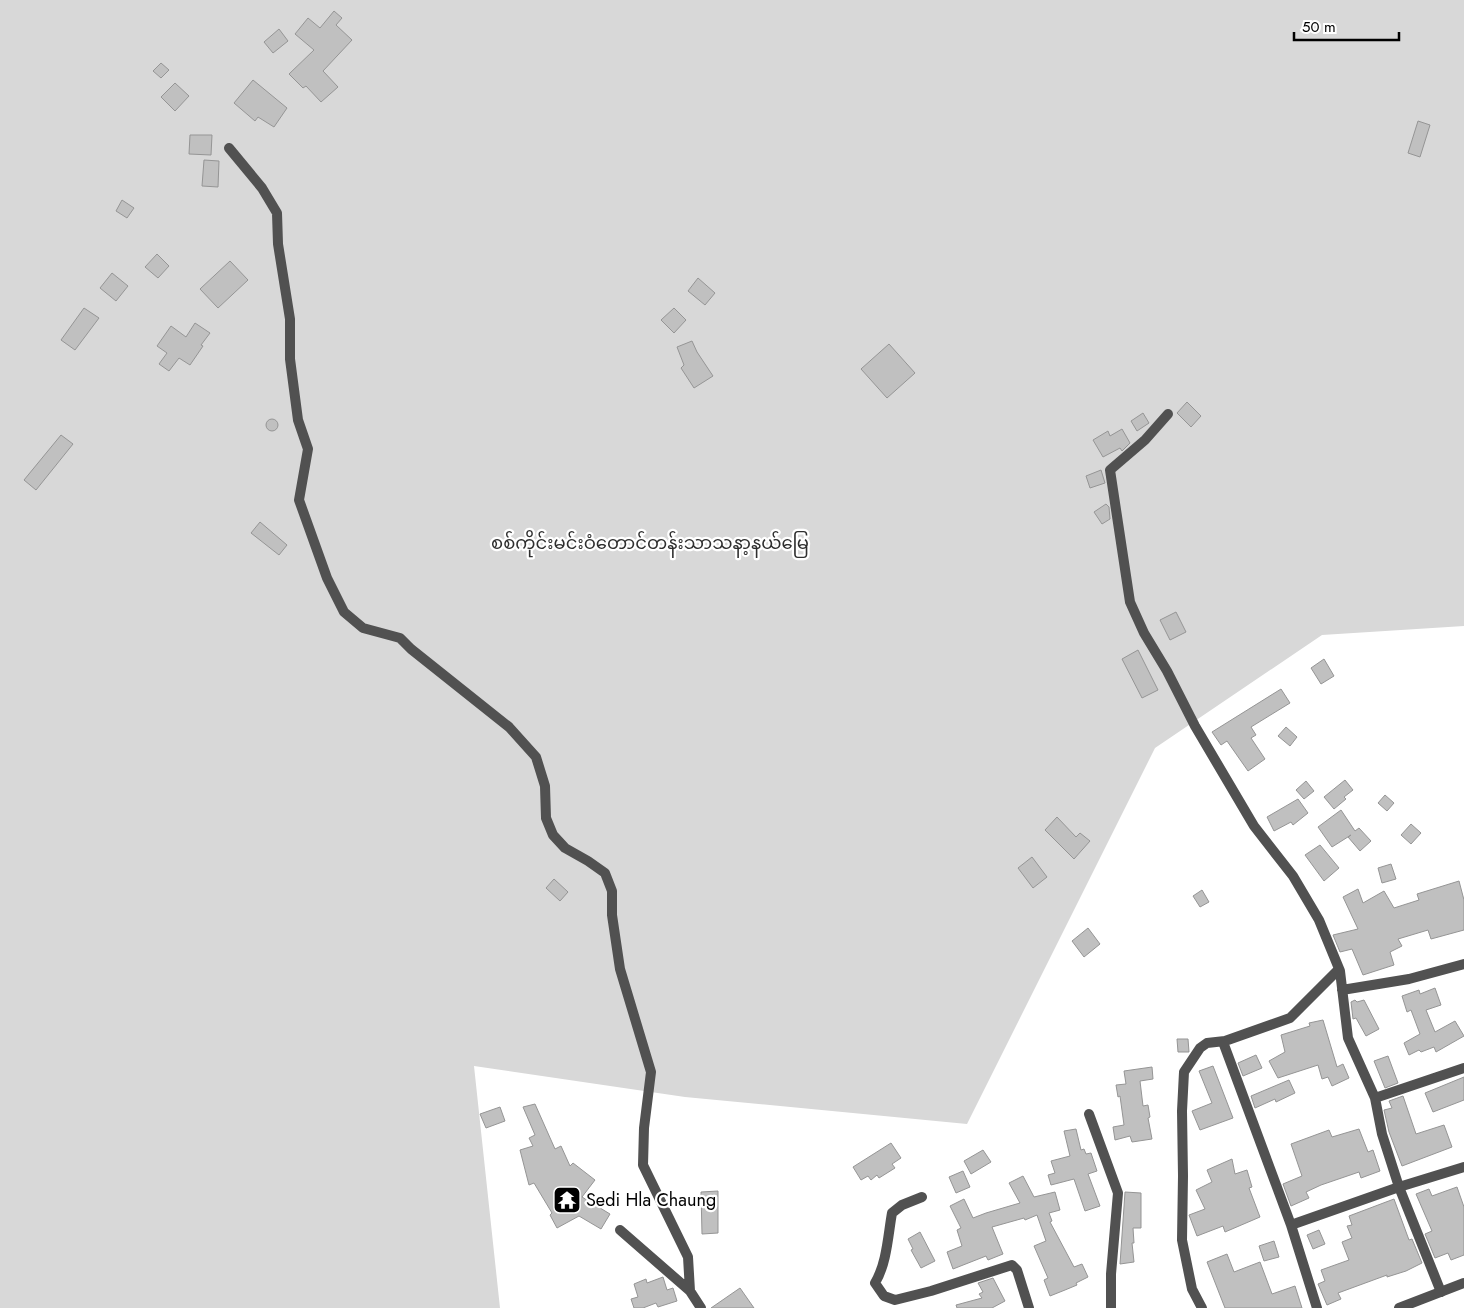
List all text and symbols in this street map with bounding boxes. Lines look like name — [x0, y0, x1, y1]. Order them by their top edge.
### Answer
scale bar — [1294, 10, 1399, 42]
text: 50 m — [1302, 16, 1336, 38]
park label: စစ်ကိုင်းမင်းဝံတောင်တန်းသာသနာ့နယ်မြေ — [491, 529, 809, 558]
temple icon: Sedi Hla Chaung — [552, 1185, 582, 1215]
place label: Sedi Hla Chaung — [586, 1187, 716, 1213]

